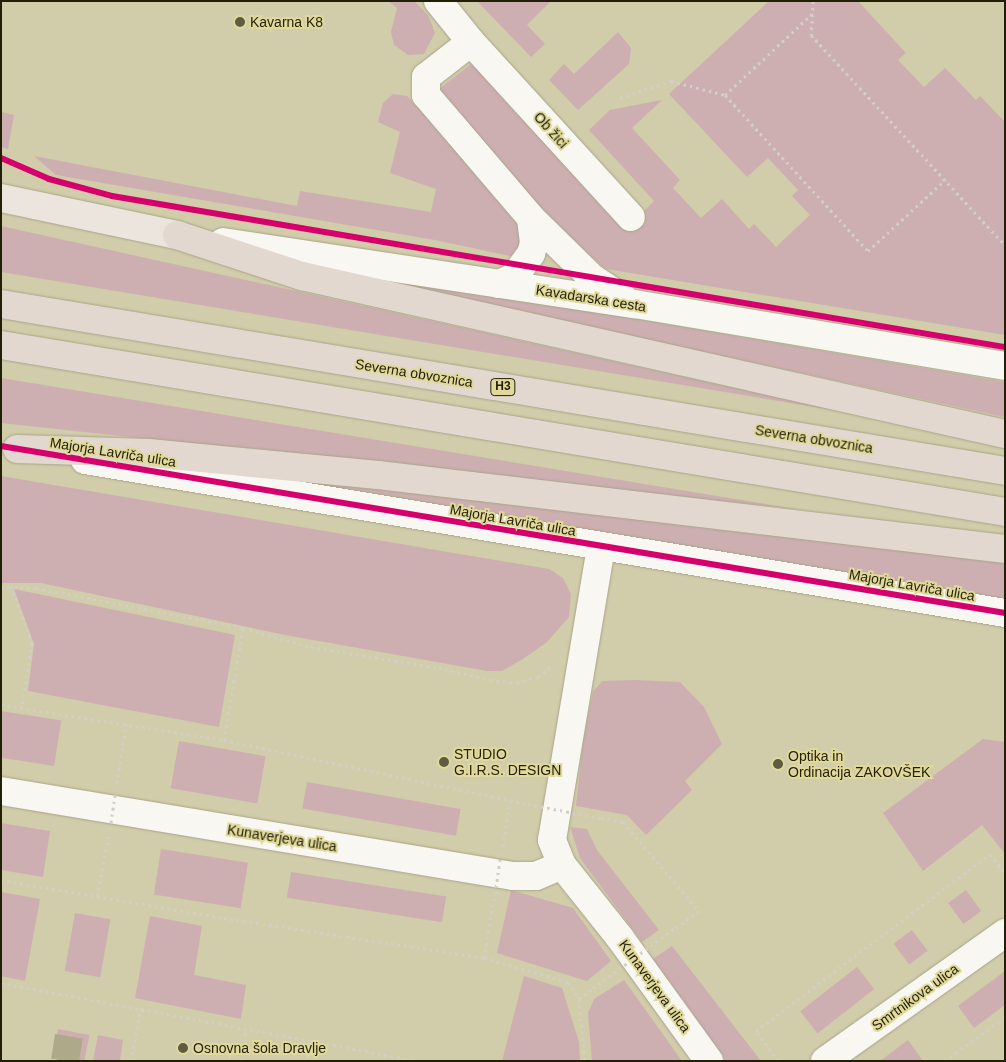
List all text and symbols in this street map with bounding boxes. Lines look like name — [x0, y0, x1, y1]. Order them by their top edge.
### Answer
place label: Kavarna K8 — [250, 14, 323, 30]
marker: Kavarna K8 — [234, 16, 246, 28]
street label: Ob žici — [530, 108, 572, 152]
street label: Kavadarska cesta — [535, 281, 647, 315]
street label: Severna obvoznica — [354, 355, 474, 391]
road number: H3 — [489, 378, 517, 397]
street label: Severna obvoznica — [754, 421, 874, 457]
street label: Majorja Lavriča ulica — [49, 434, 177, 470]
street label: Majorja Lavriča ulica — [449, 501, 577, 539]
street label: Majorja Lavriča ulica — [848, 566, 976, 604]
place label: STUDIO G.I.R.S. DESIGN — [454, 746, 561, 779]
place label: Optika in Ordinacija ZAKOVŠEK — [788, 748, 930, 780]
marker: STUDIO G.I.R.S. DESIGN — [438, 756, 450, 768]
marker: Optika in Ordinacija ZAKOVŠEK — [772, 758, 784, 770]
street label: Kunaverjeva ulica — [226, 821, 338, 855]
street label: Kunaverjeva ulica — [616, 936, 694, 1036]
street label: Smrtnikova ulica — [869, 960, 961, 1034]
place label: Osnovna šola Dravlje — [193, 1040, 326, 1056]
marker: Osnovna šola Dravlje — [177, 1042, 189, 1054]

